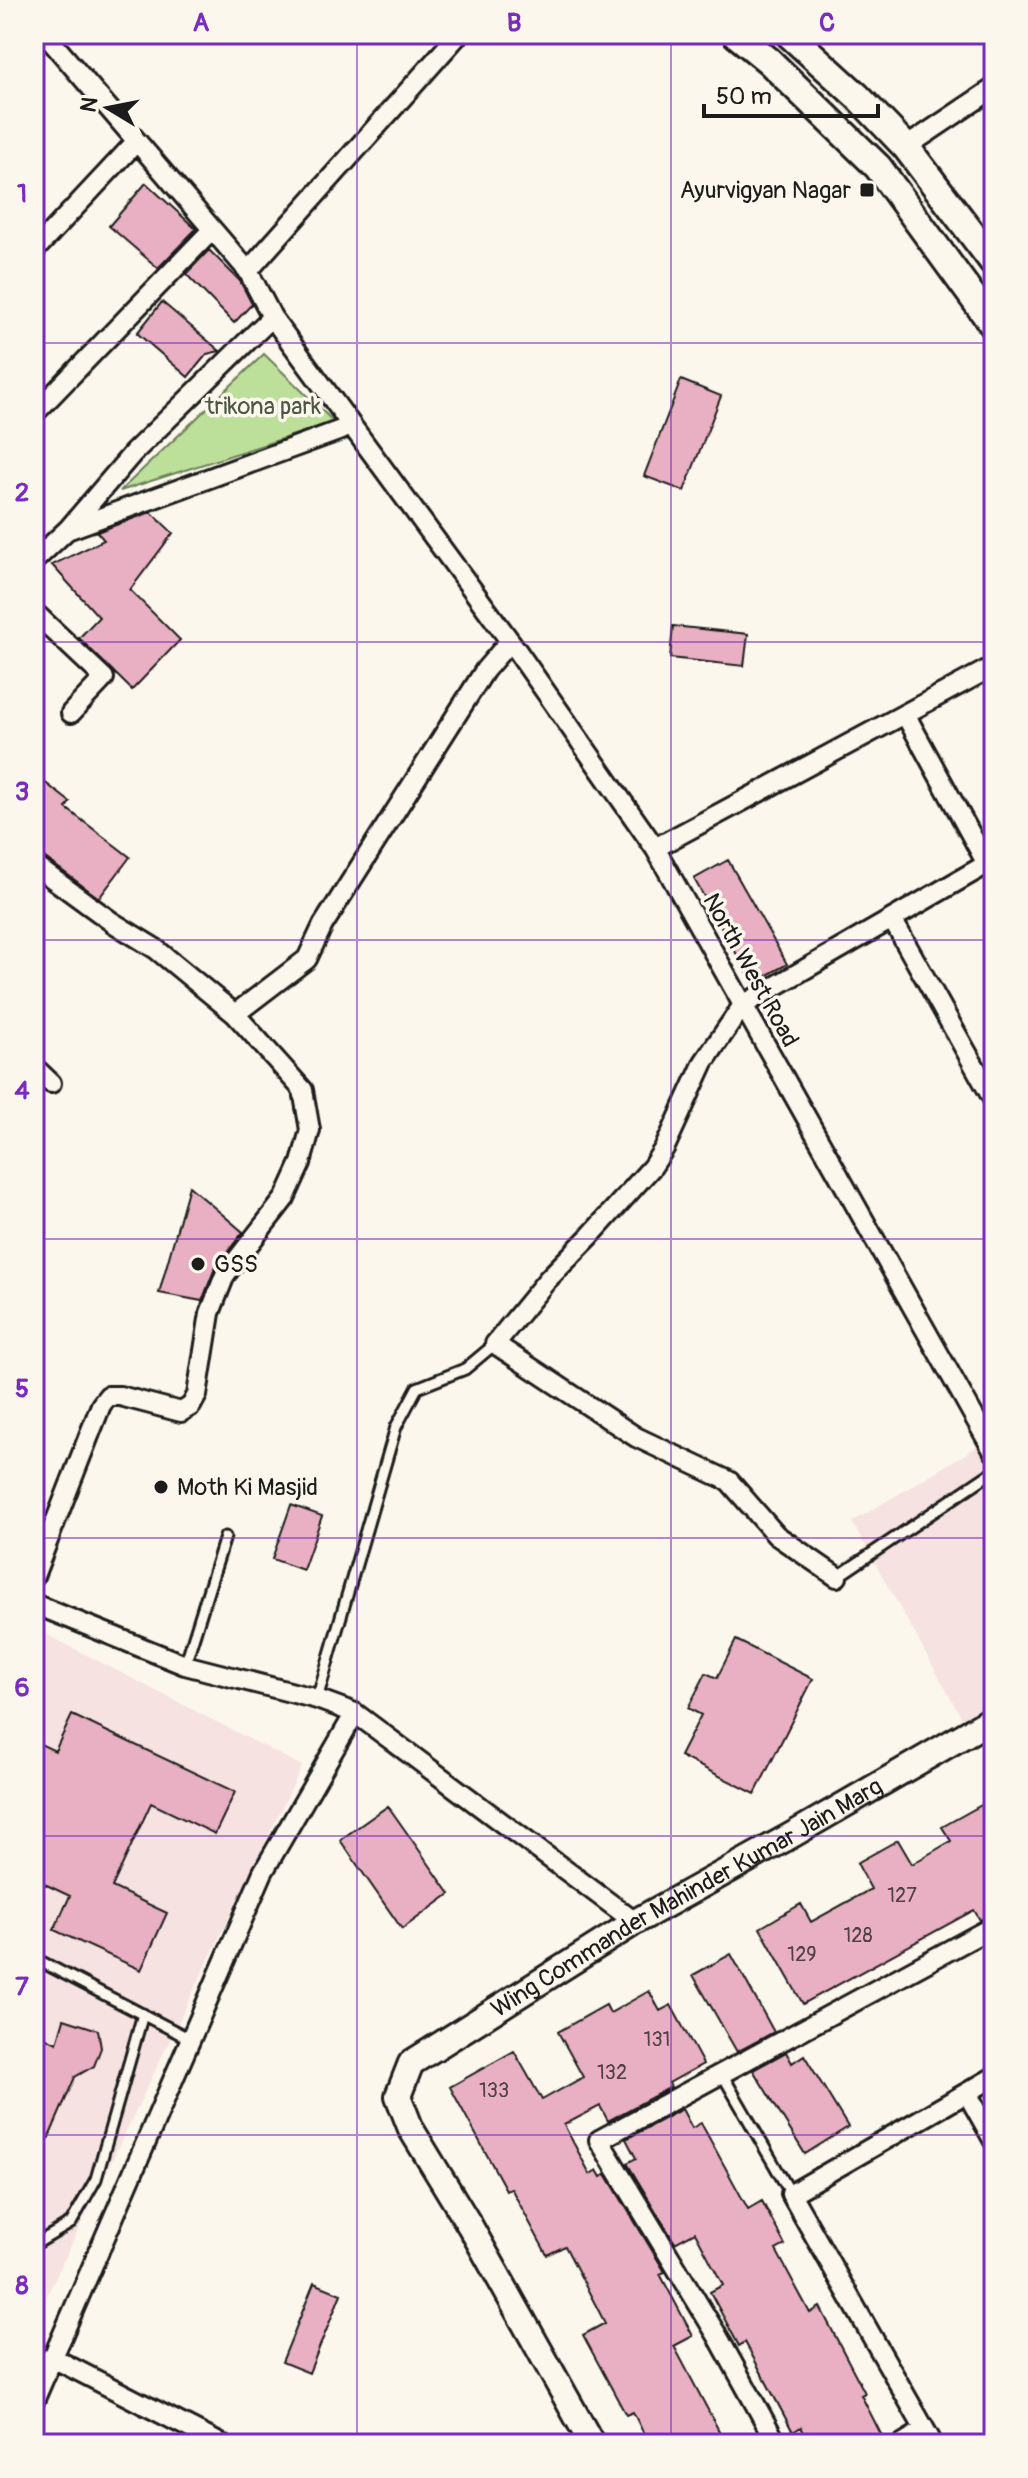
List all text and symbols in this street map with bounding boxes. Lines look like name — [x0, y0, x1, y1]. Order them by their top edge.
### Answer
text: A — [193, 7, 210, 39]
text: B — [507, 7, 521, 39]
text: C — [819, 7, 835, 39]
north arrow — [68, 68, 148, 148]
scale bar — [704, 68, 878, 118]
text: 50 m — [716, 82, 772, 111]
text: N — [74, 95, 104, 114]
place label: Ayurvigyan Nagar — [680, 176, 851, 205]
text: 1 — [17, 178, 27, 210]
marker: Ayurvigyan Nagar — [858, 181, 876, 199]
park label: trikona park — [204, 392, 321, 421]
text: 2 — [15, 477, 29, 509]
text: 3 — [15, 776, 29, 808]
street label: North West Road — [696, 888, 805, 1052]
text: 4 — [14, 1075, 30, 1107]
place label: GSS — [214, 1250, 258, 1279]
marker: GSS — [189, 1255, 207, 1273]
text: 5 — [15, 1373, 29, 1405]
place label: Moth Ki Masjid — [177, 1473, 318, 1502]
marker: Moth Ki Masjid — [152, 1478, 170, 1496]
text: 6 — [14, 1672, 30, 1704]
street label: Wing Commander Mahinder Kumar Jain Marg — [486, 1772, 888, 2024]
house number: 127 — [887, 1883, 917, 1908]
house number: 128 — [843, 1923, 873, 1948]
house number: 129 — [787, 1942, 817, 1967]
text: 7 — [15, 1971, 29, 2003]
house number: 131 — [644, 2027, 670, 2052]
house number: 132 — [597, 2060, 627, 2085]
house number: 133 — [479, 2078, 509, 2103]
text: 8 — [15, 2270, 29, 2302]

